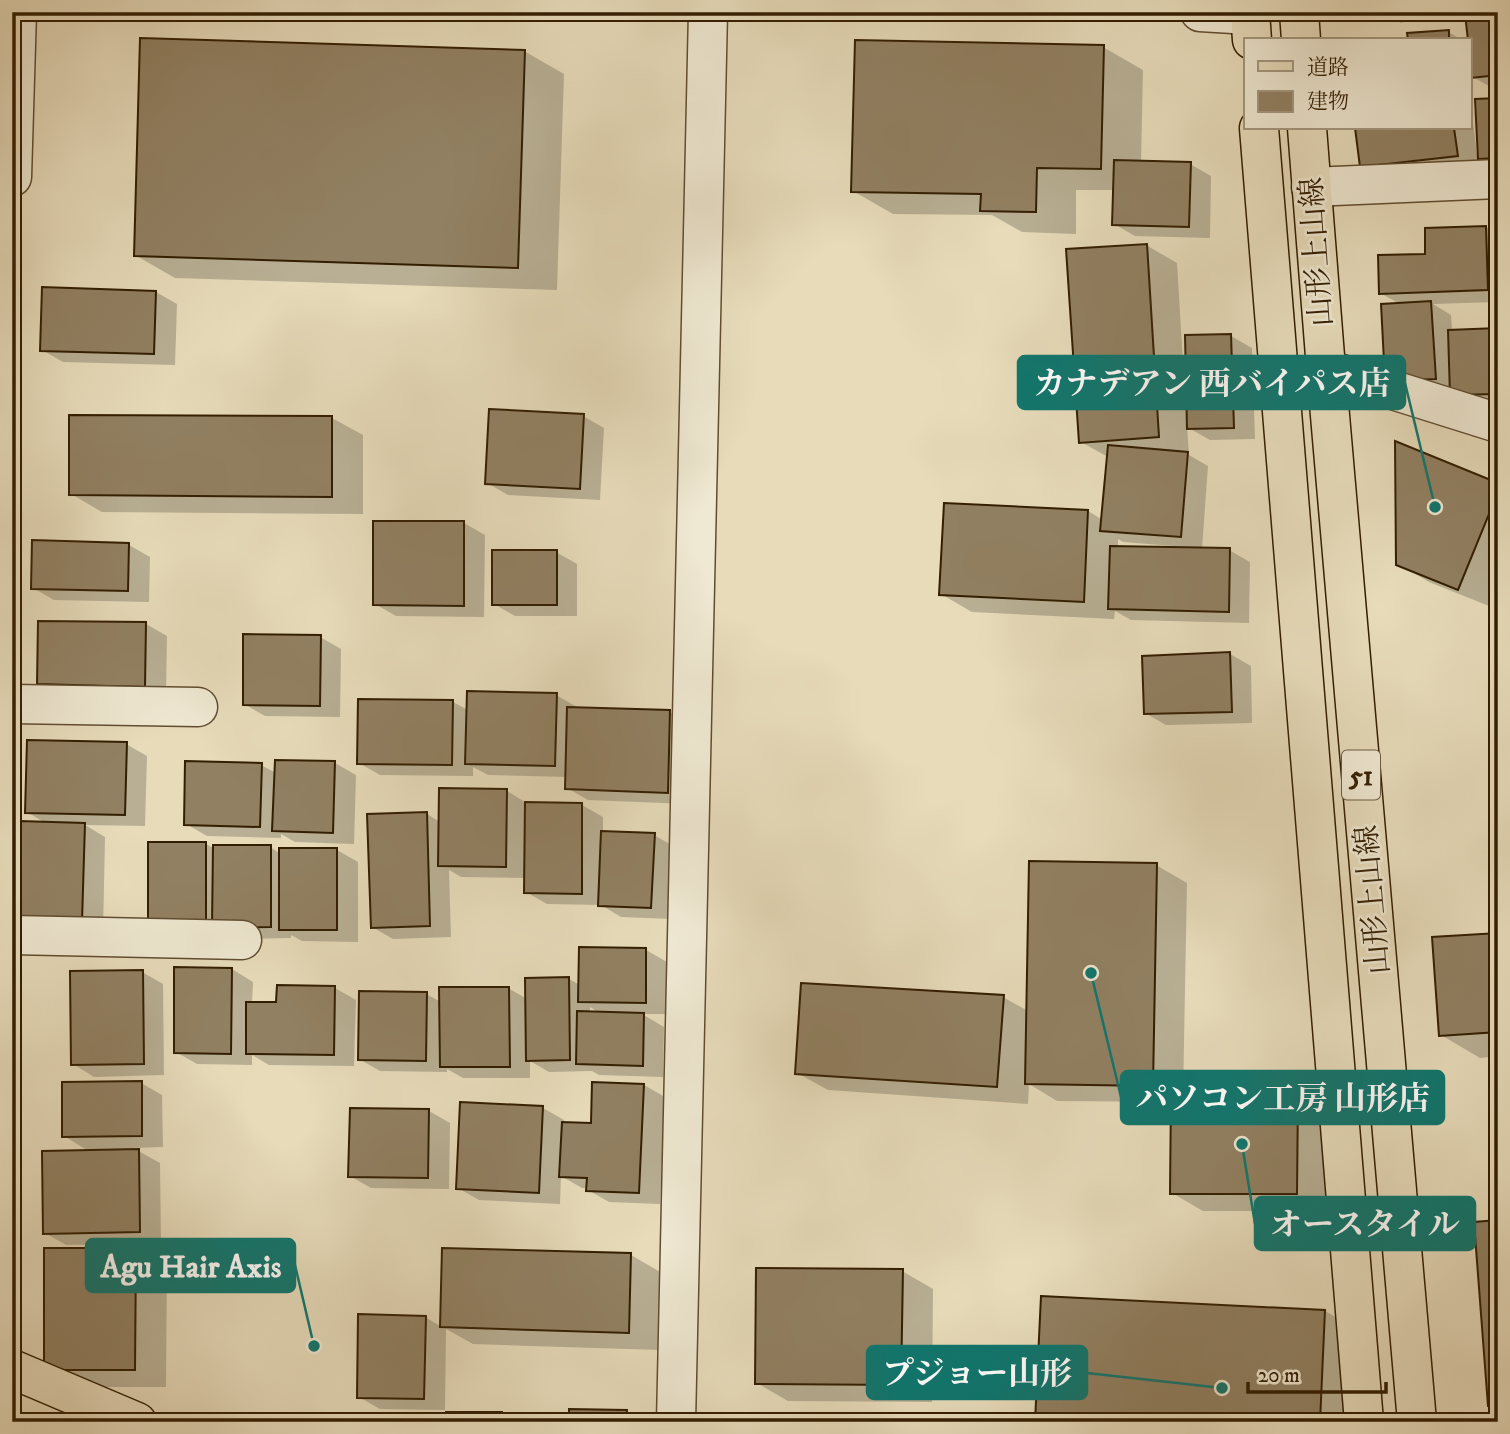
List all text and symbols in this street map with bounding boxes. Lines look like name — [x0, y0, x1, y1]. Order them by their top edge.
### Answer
legend — [1244, 38, 1472, 130]
text: 道路 — [1307, 55, 1349, 81]
text: 建物 — [1307, 89, 1349, 115]
street label: 山形上山線 — [1294, 176, 1341, 328]
callout: カナデアン 西バイパス店 — [1018, 356, 1405, 409]
text: カナデアン 西バイパス店 — [1034, 365, 1390, 405]
road number: 51 — [1342, 750, 1380, 800]
street label: 山形上山線 — [1349, 824, 1398, 976]
callout: パソコン工房 山形店 — [1121, 1071, 1444, 1124]
text: パソコン工房 山形店 — [1136, 1080, 1430, 1120]
callout: オースタイル — [1255, 1197, 1475, 1250]
text: オースタイル — [1270, 1206, 1460, 1246]
callout: Agu Hair Axis — [86, 1239, 295, 1292]
text: Agu Hair Axis — [100, 1248, 282, 1288]
callout: プジョー山形 — [867, 1346, 1087, 1399]
scale bar — [1248, 1350, 1386, 1394]
text: プジョー山形 — [882, 1355, 1072, 1395]
text: 20 m — [1258, 1363, 1300, 1389]

